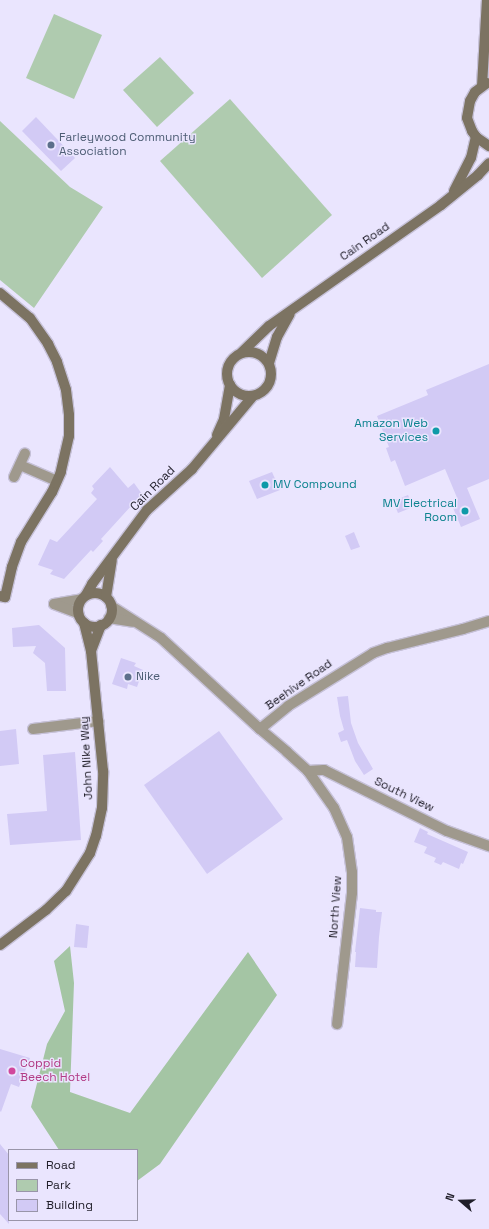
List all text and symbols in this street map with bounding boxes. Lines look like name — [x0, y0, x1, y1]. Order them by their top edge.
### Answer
place label: Farleywood Community Association — [59, 131, 196, 159]
marker: Farleywood Community Association — [46, 140, 56, 150]
street label: Cain Road — [337, 220, 393, 264]
place label: Amazon Web Services — [354, 417, 428, 445]
marker: Amazon Web Services — [431, 426, 441, 436]
street label: Cain Road — [128, 464, 178, 514]
place label: MV Compound — [273, 478, 357, 492]
marker: MV Compound — [260, 480, 270, 490]
place label: MV Electrical Room — [382, 497, 457, 525]
marker: MV Electrical Room — [460, 506, 470, 516]
street label: Beehive Road — [263, 657, 335, 713]
place label: Nike — [136, 670, 160, 684]
marker: Nike — [123, 672, 133, 682]
street label: John Nike Way — [78, 716, 96, 800]
street label: South View — [372, 774, 436, 816]
street label: North View — [327, 875, 345, 939]
place label: Coppid Beech Hotel — [20, 1057, 90, 1085]
marker: Coppid Beech Hotel — [7, 1066, 17, 1076]
legend — [8, 1149, 138, 1221]
text: Road — [46, 1157, 75, 1173]
text: Park — [46, 1177, 71, 1193]
north arrow — [441, 1181, 481, 1221]
text: N — [442, 1191, 458, 1203]
text: Building — [46, 1197, 93, 1213]

